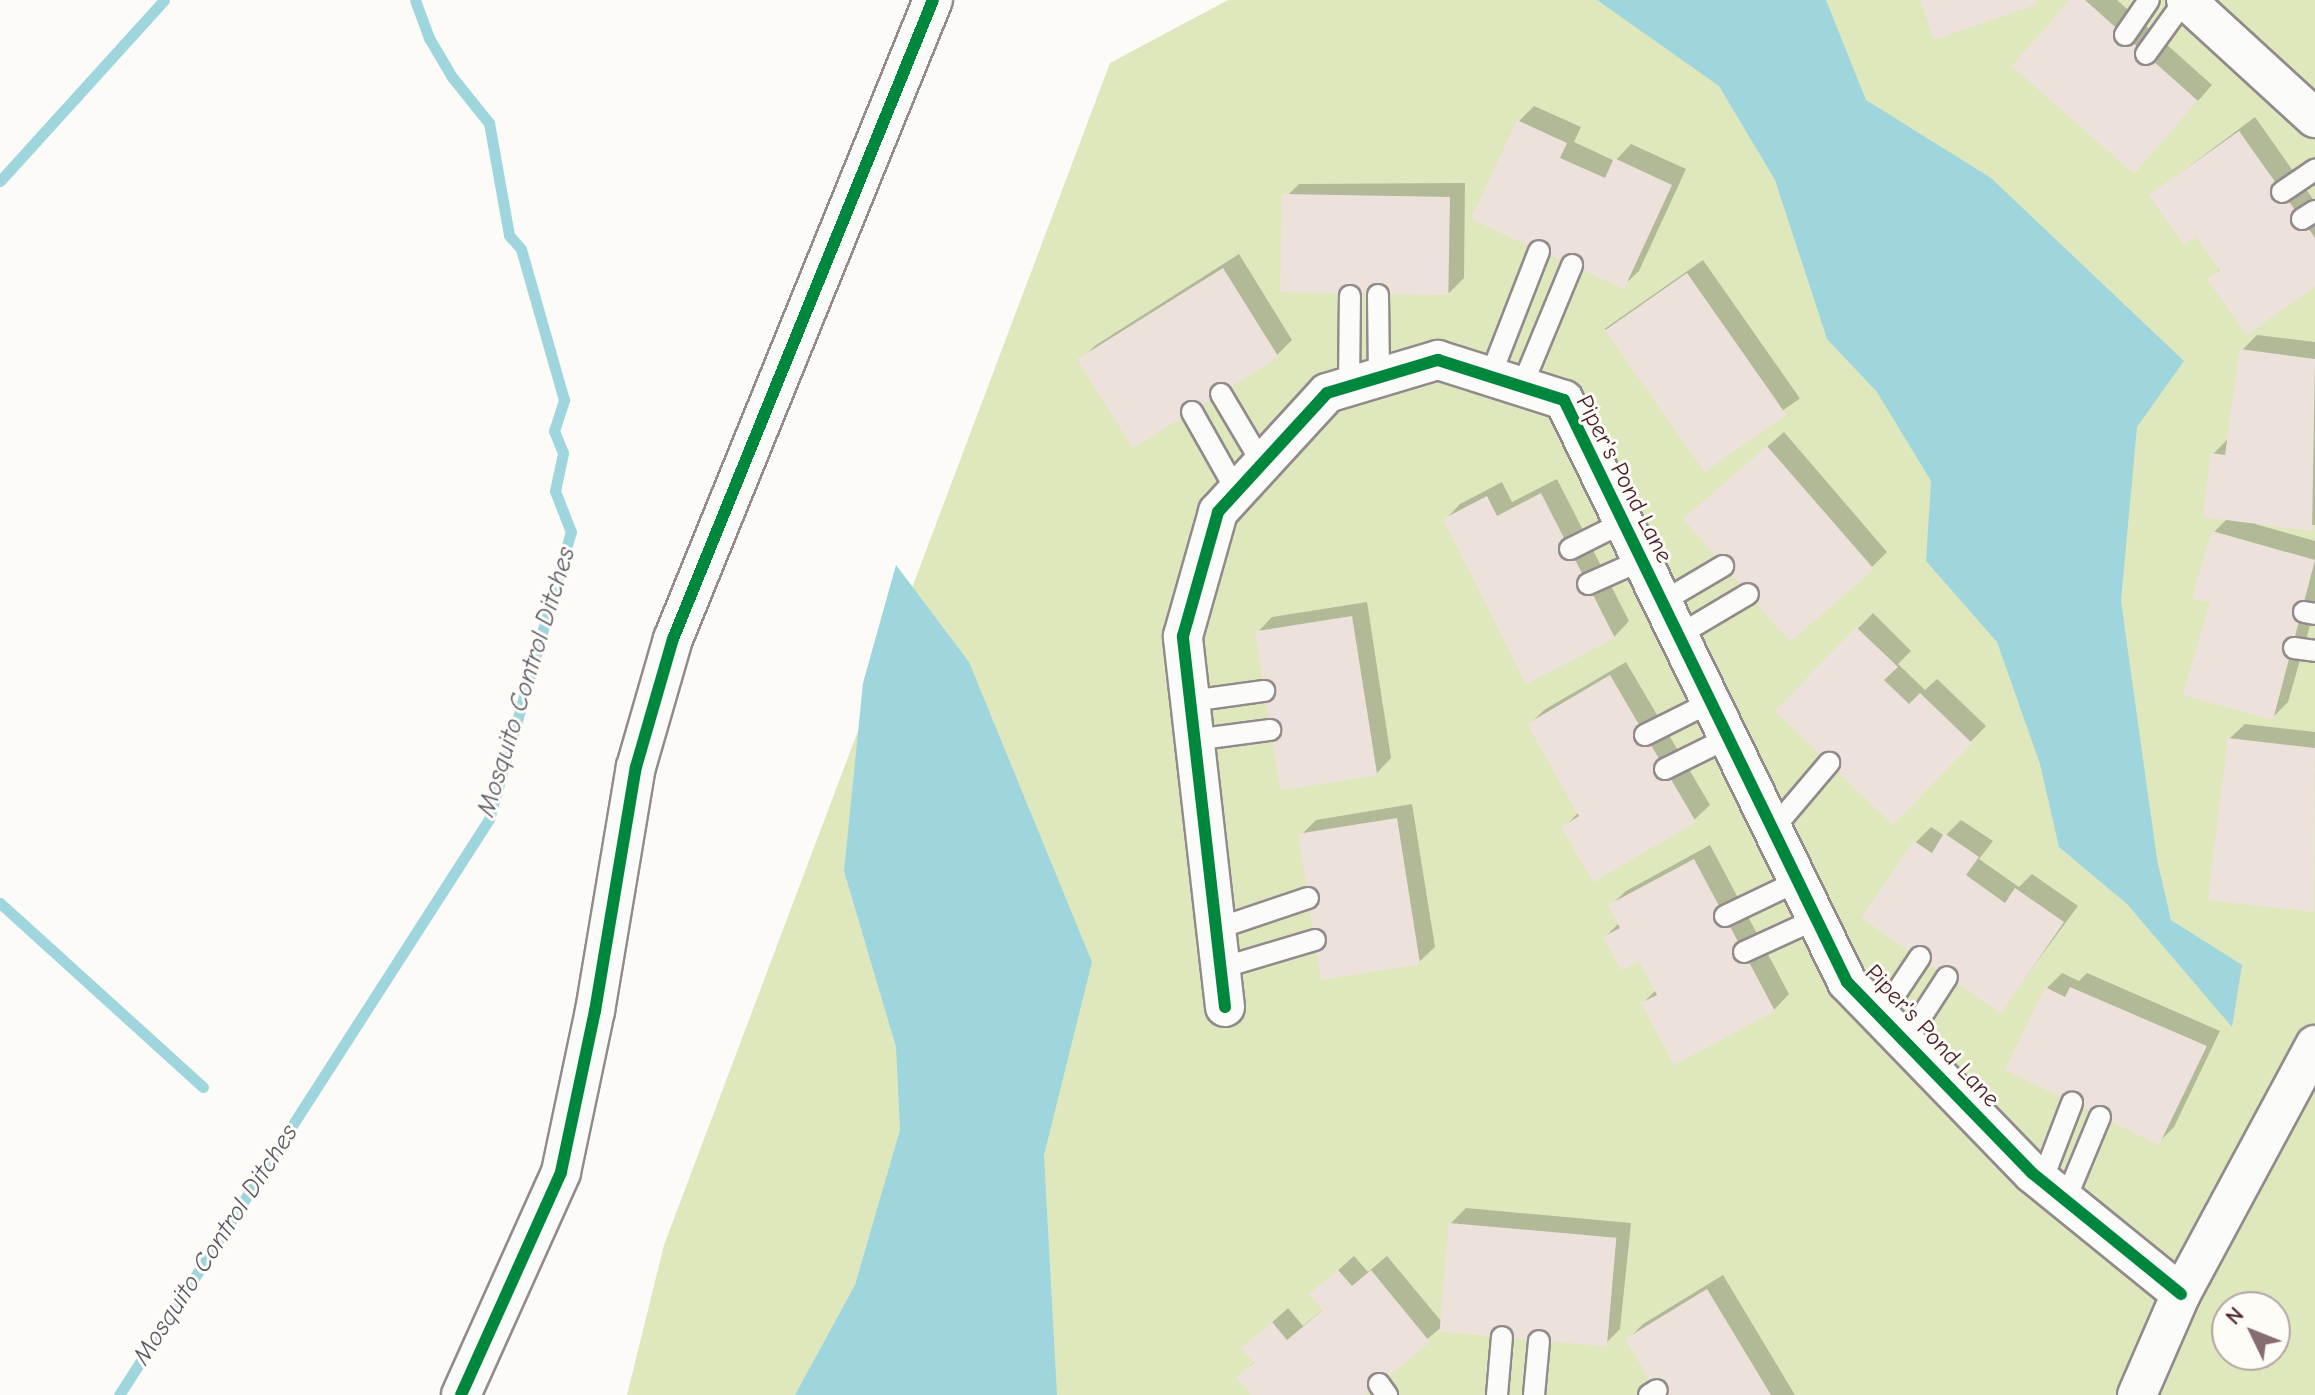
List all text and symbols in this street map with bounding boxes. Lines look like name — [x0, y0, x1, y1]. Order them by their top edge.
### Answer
street label: Piper's Pond Lane — [1569, 390, 1679, 568]
water label: Mosquito Control Ditches — [471, 544, 583, 820]
street label: Piper's Pond Lane — [1859, 959, 2005, 1113]
water label: Mosquito Control Ditches — [127, 1119, 305, 1371]
north arrow — [2211, 1291, 2291, 1371]
text: N — [2221, 1302, 2249, 1330]

